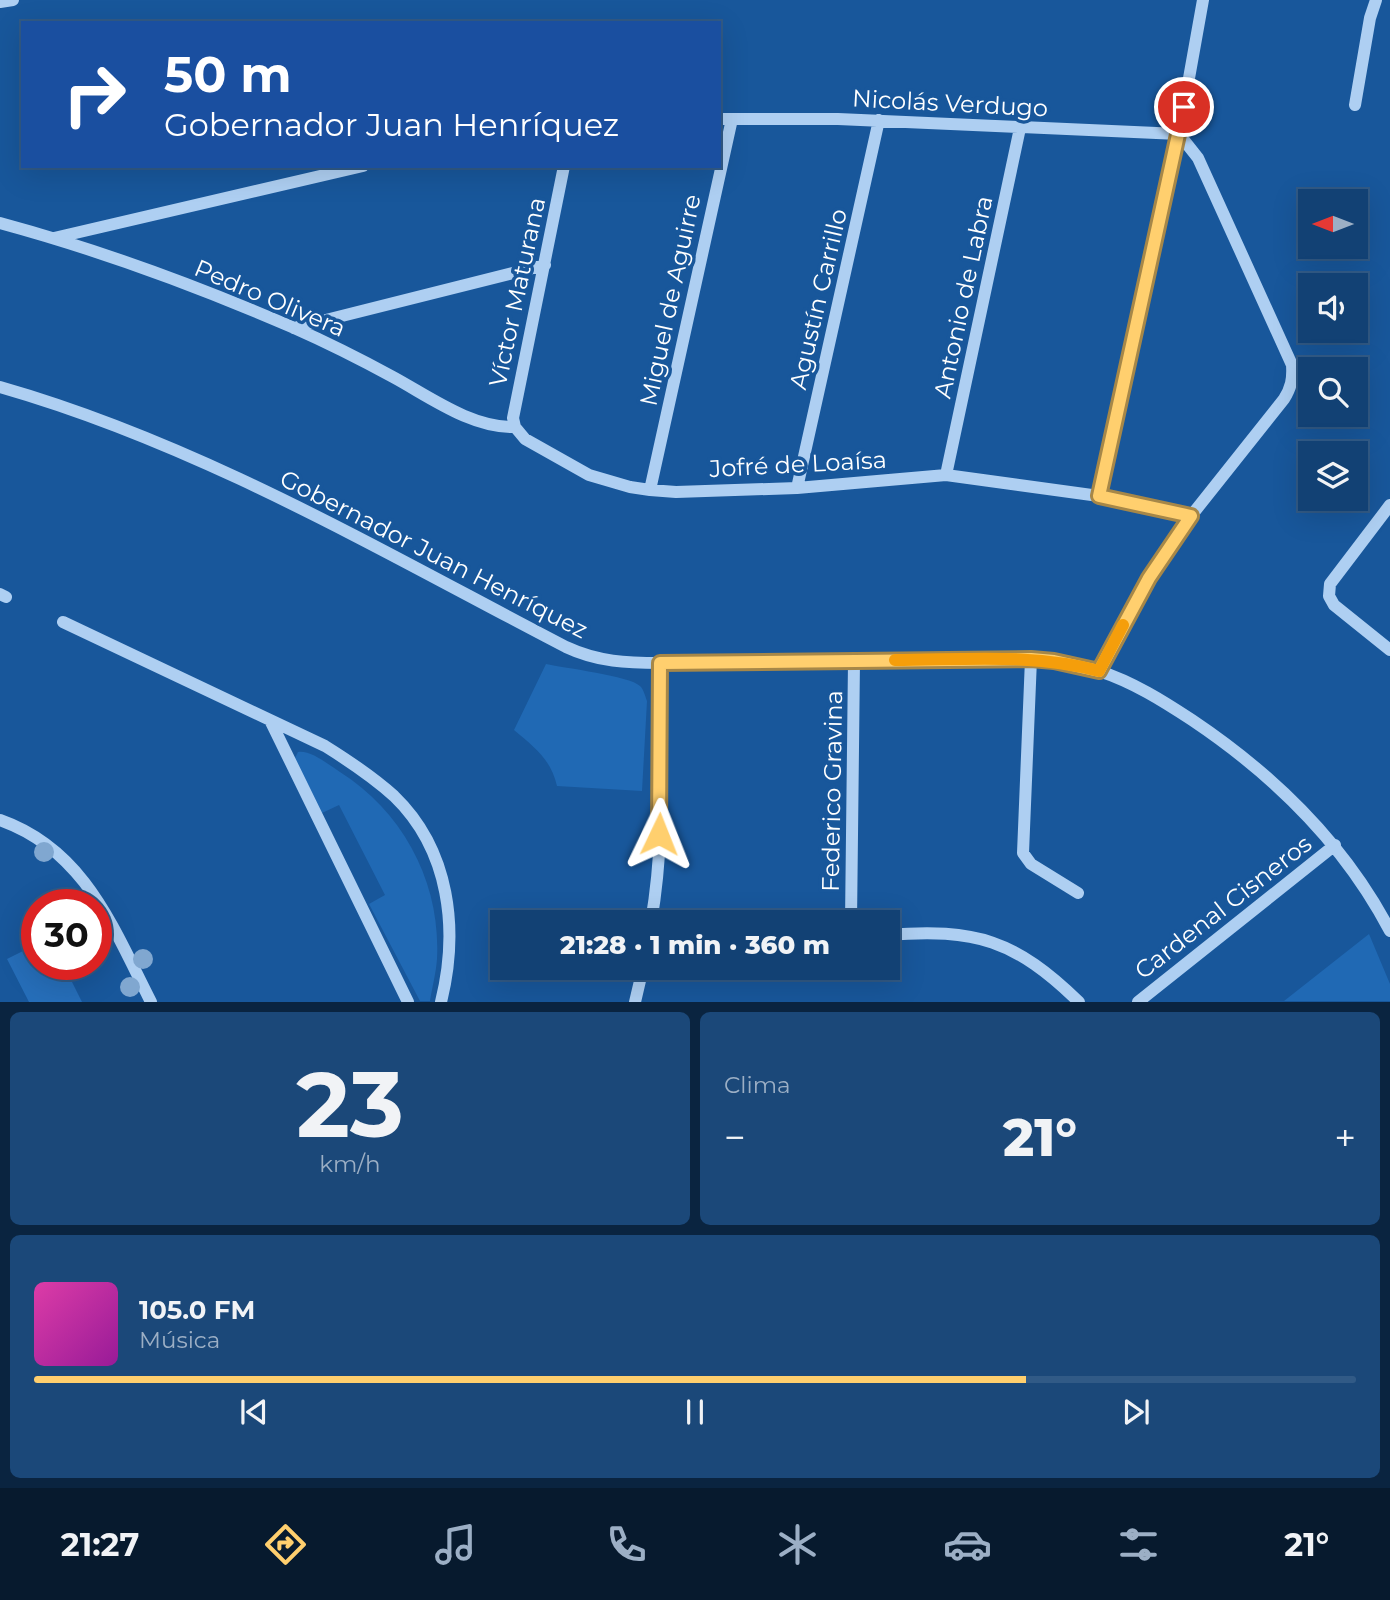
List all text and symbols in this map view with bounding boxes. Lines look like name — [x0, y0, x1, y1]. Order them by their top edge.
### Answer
text: 50 m — [164, 45, 292, 104]
icon: right — [49, 49, 140, 140]
pin — [1154, 77, 1214, 137]
street label: Nicolás Verdugo — [851, 83, 1049, 123]
icon: arrive — [1165, 88, 1203, 126]
text: Gobernador Juan Henríquez — [164, 105, 619, 144]
north arrow — [1298, 189, 1368, 259]
map controls — [1298, 189, 1368, 511]
street label: Miguel de Aguirre — [633, 192, 707, 408]
street label: Antonio de Labra — [927, 193, 999, 401]
street label: Víctor Maturana — [483, 195, 551, 389]
street label: Agustín Carrillo — [783, 206, 853, 392]
street label: Pedro Olivera — [190, 253, 350, 343]
button: sound — [1298, 273, 1368, 343]
button: search — [1298, 357, 1368, 427]
button: layers — [1298, 441, 1368, 511]
street label: Jofré de Loaísa — [707, 445, 888, 483]
street label: Gobernador Juan Henríquez — [275, 464, 593, 644]
street label: Federico Gravina — [816, 690, 848, 892]
position arrow — [622, 797, 696, 871]
street label: Cardenal Cisneros — [1129, 829, 1317, 985]
speed limit sign: 30 — [21, 889, 112, 980]
text: 21:28 · 1 min · 360 m — [560, 929, 830, 961]
text: 23 — [296, 1049, 404, 1160]
text: Clima — [724, 1071, 791, 1099]
text: 21° — [1003, 1106, 1077, 1169]
text: − — [724, 1114, 746, 1161]
text: + — [1334, 1114, 1356, 1161]
text: km/h — [319, 1150, 381, 1178]
text: 105.0 FM — [139, 1294, 255, 1326]
text: Música — [139, 1326, 220, 1354]
icon: previous — [235, 1393, 273, 1431]
icon: pause — [676, 1393, 714, 1431]
icon: next — [1117, 1393, 1155, 1431]
icon: directions — [261, 1520, 310, 1569]
icon: music — [431, 1520, 480, 1569]
icon: phone — [602, 1520, 651, 1569]
icon: climate — [773, 1520, 822, 1569]
icon: car — [943, 1520, 992, 1569]
icon: filters — [1114, 1520, 1163, 1569]
text: 21:27 — [61, 1525, 139, 1564]
text: 21° — [1284, 1525, 1329, 1564]

